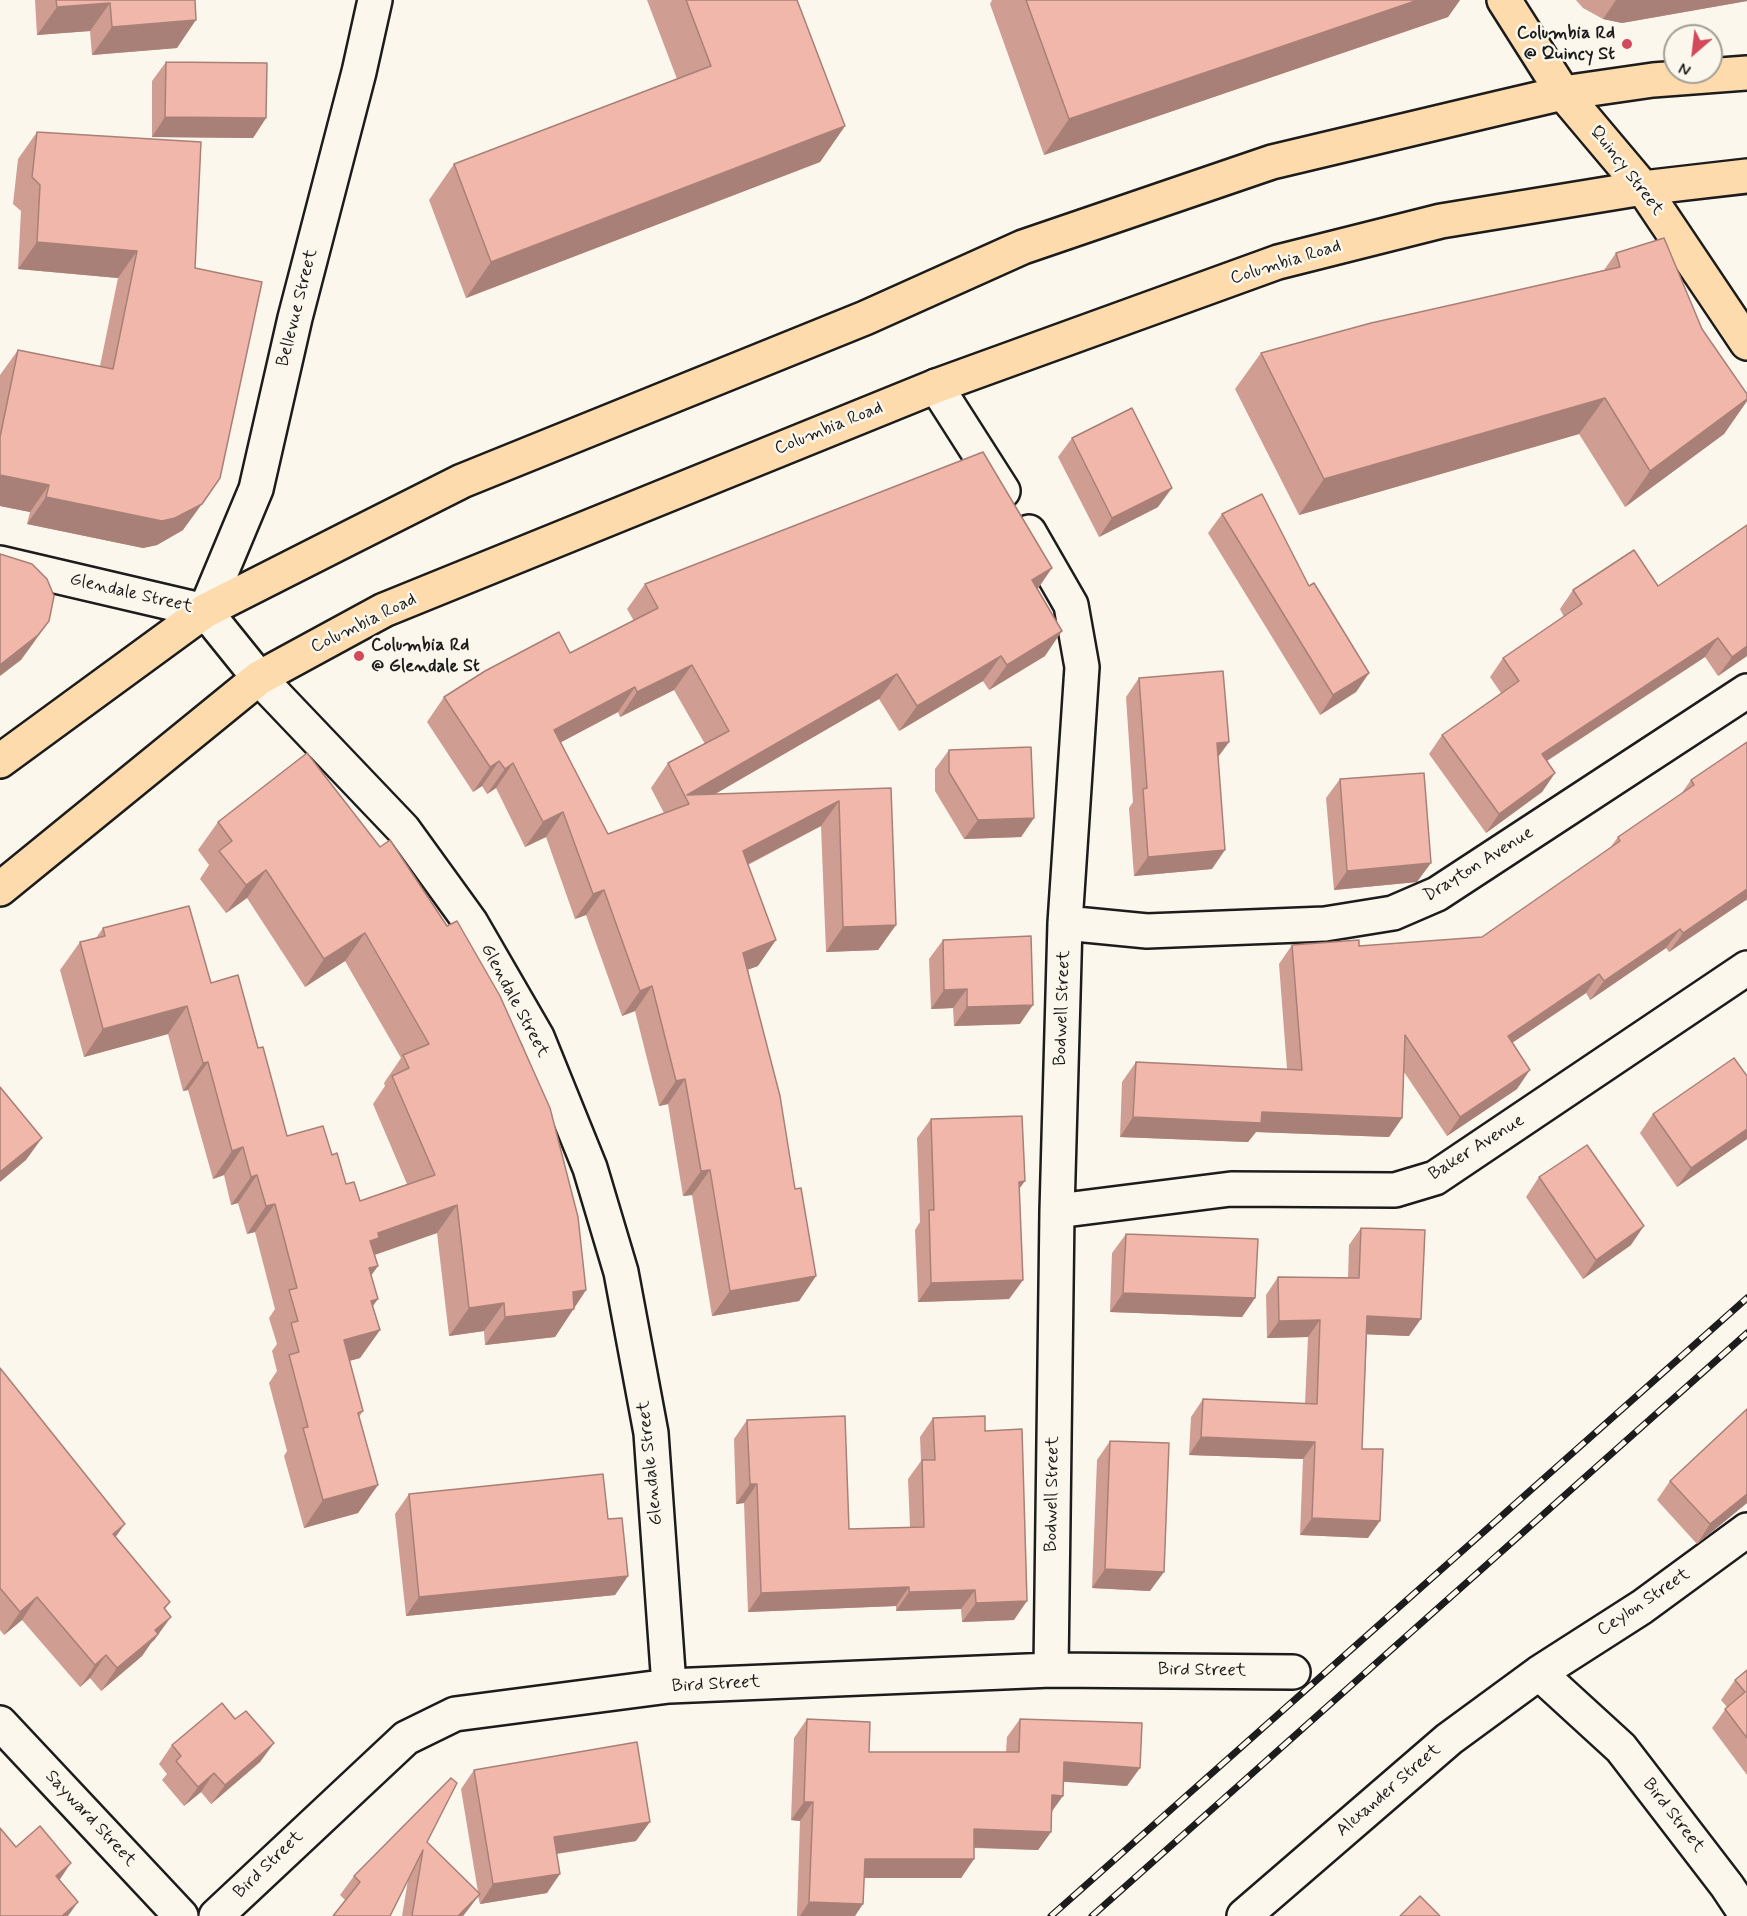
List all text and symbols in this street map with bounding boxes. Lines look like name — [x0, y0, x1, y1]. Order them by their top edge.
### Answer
place label: Columbia Rd @ Quincy St — [1517, 23, 1615, 66]
north arrow — [1663, 24, 1723, 84]
marker: Columbia Rd @ Quincy St — [1620, 37, 1634, 51]
text: N — [1676, 57, 1695, 80]
street label: Quincy Street — [1584, 122, 1668, 220]
street label: Columbia Road — [1228, 236, 1344, 290]
street label: Bellevue Street — [273, 247, 323, 369]
street label: Columbia Road — [772, 398, 886, 460]
street label: Glendale Street — [67, 569, 195, 619]
street label: Columbia Road — [308, 589, 420, 659]
place label: Columbia Rd @ Glendale St — [371, 635, 480, 678]
marker: Columbia Rd @ Glendale St — [352, 649, 366, 663]
street label: Drayton Avenue — [1420, 823, 1538, 907]
street label: Glendale Street — [475, 941, 553, 1061]
street label: Bodwell Street — [1050, 950, 1076, 1066]
street label: Baker Avenue — [1425, 1110, 1529, 1186]
street label: Glendale Street — [634, 1399, 668, 1527]
street label: Bodwell Street — [1041, 1436, 1065, 1552]
street label: Ceylon Street — [1594, 1564, 1694, 1642]
street label: Bird Street — [1158, 1659, 1246, 1683]
street label: Bird Street — [671, 1672, 761, 1698]
street label: Alexander Street — [1332, 1740, 1446, 1842]
street label: Sayward Street — [40, 1766, 140, 1872]
street label: Bird Street — [1637, 1775, 1709, 1857]
street label: Bird Street — [230, 1827, 308, 1903]

